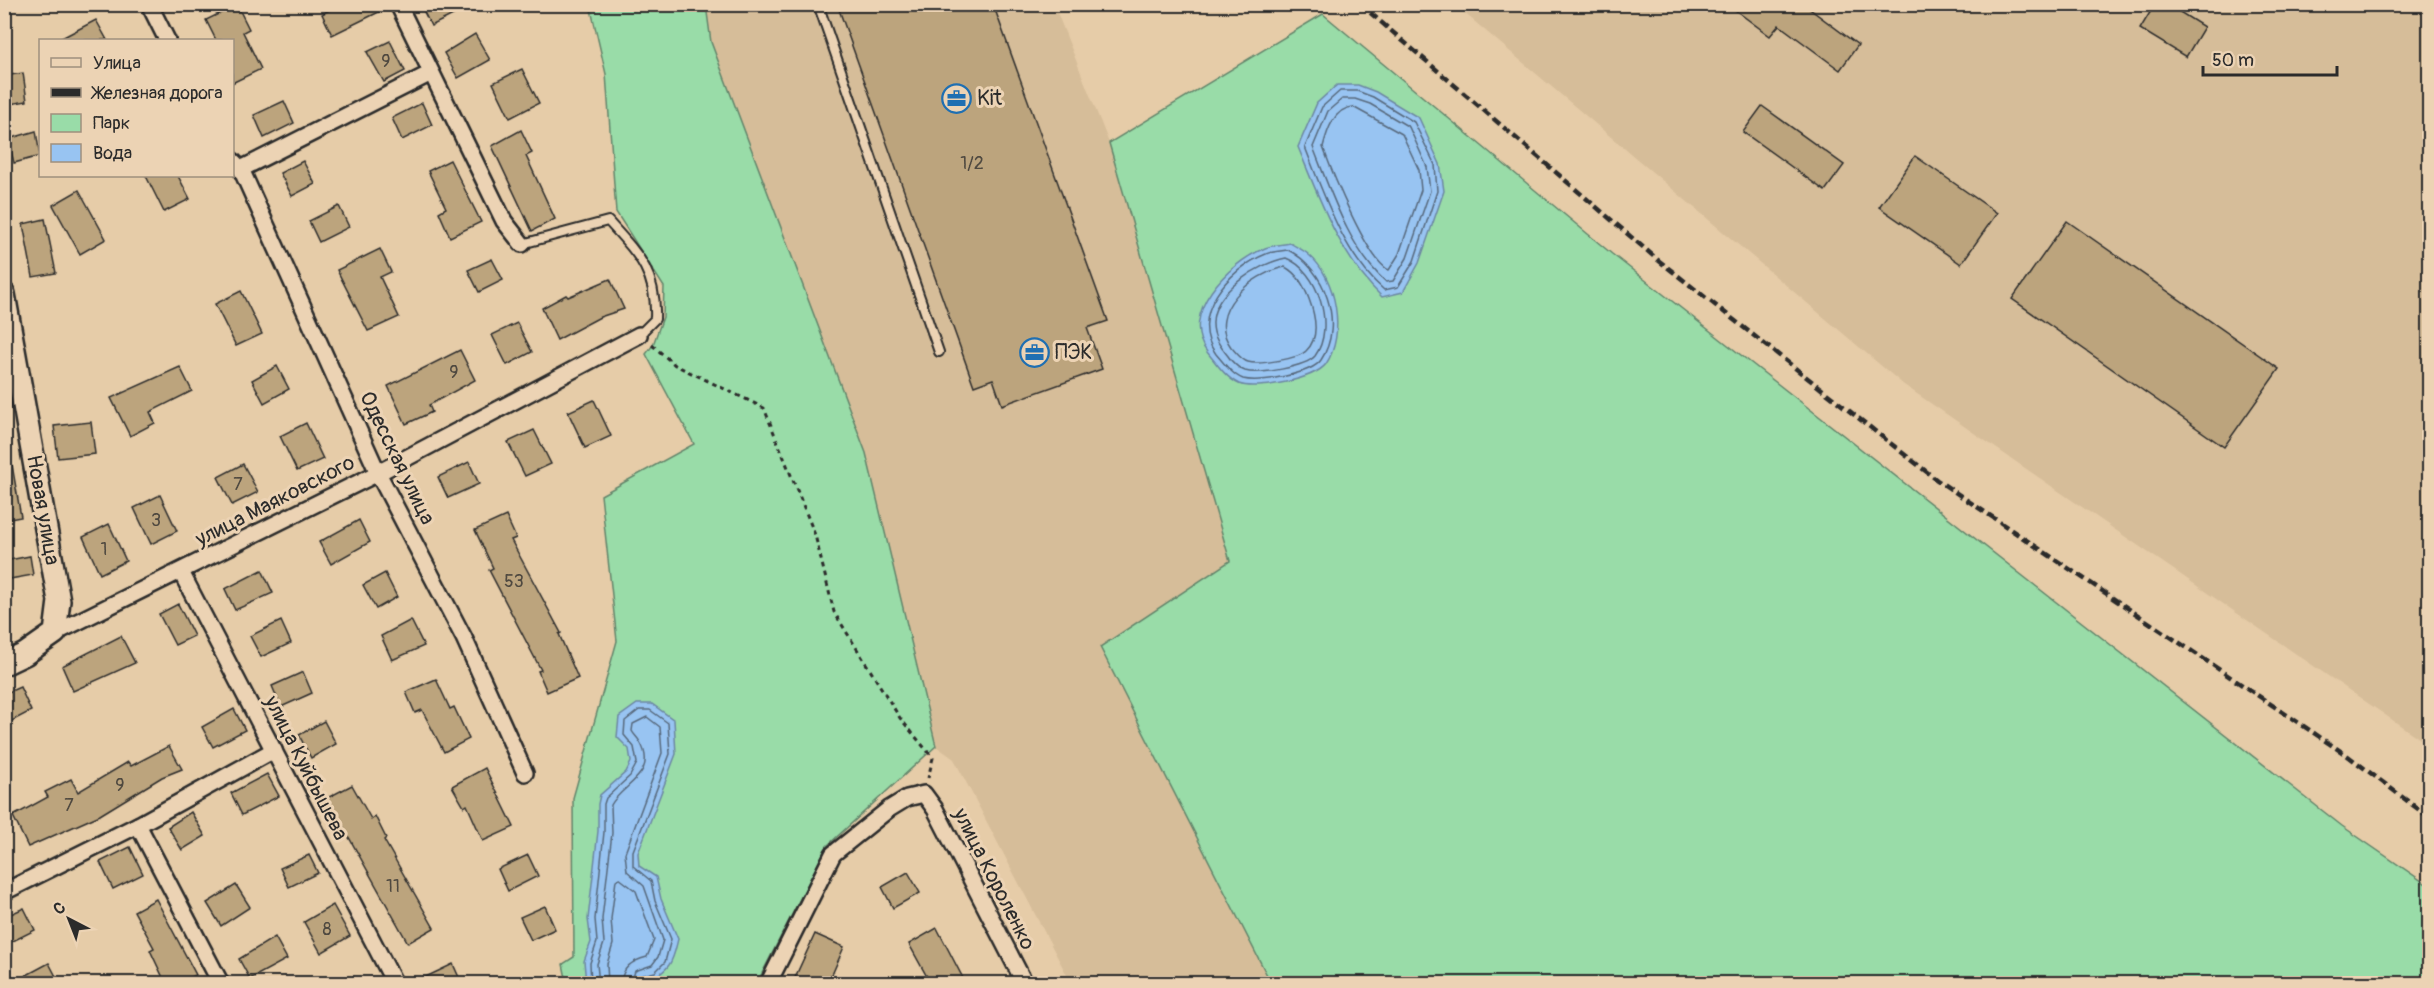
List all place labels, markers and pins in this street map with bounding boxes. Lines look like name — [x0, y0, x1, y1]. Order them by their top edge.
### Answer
office icon: Kit — [940, 82, 972, 114]
place label: Kit — [977, 85, 1002, 112]
office icon: ПЭК — [1018, 336, 1050, 368]
place label: ПЭК — [1055, 339, 1092, 366]

